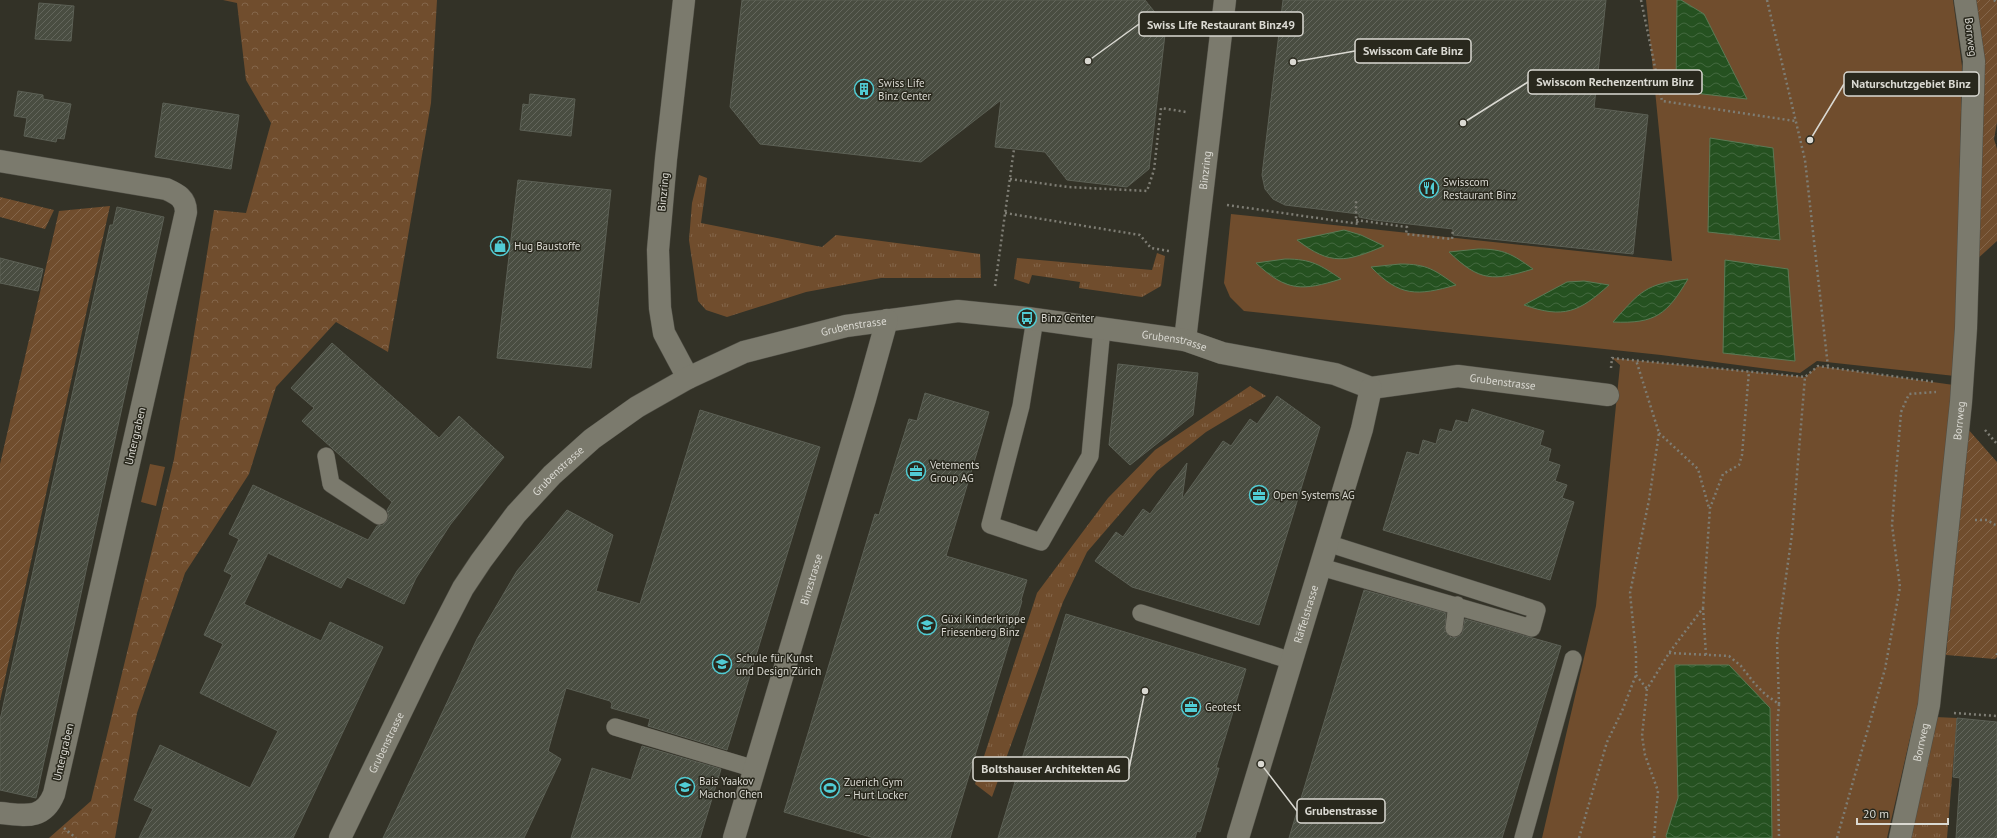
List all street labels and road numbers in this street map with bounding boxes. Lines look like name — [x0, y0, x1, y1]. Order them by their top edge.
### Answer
street label: Borrweg — [1962, 17, 1980, 57]
street label: Binzring — [1196, 150, 1214, 190]
street label: Binzring — [654, 172, 672, 212]
street label: Grubenstrasse — [819, 314, 888, 339]
street label: Grubenstrasse — [1141, 327, 1209, 354]
street label: Grubenstrasse — [1469, 371, 1537, 393]
street label: Borrweg — [1950, 400, 1968, 441]
street label: Untergraben — [122, 406, 148, 466]
street label: Grubenstrasse — [529, 442, 587, 499]
street label: Binzstrasse — [797, 552, 826, 607]
street label: Räffelstrasse — [1290, 583, 1321, 645]
street label: Grubenstrasse — [365, 709, 407, 776]
street label: Untergraben — [50, 722, 76, 782]
street label: Borrweg — [1910, 722, 1932, 763]

